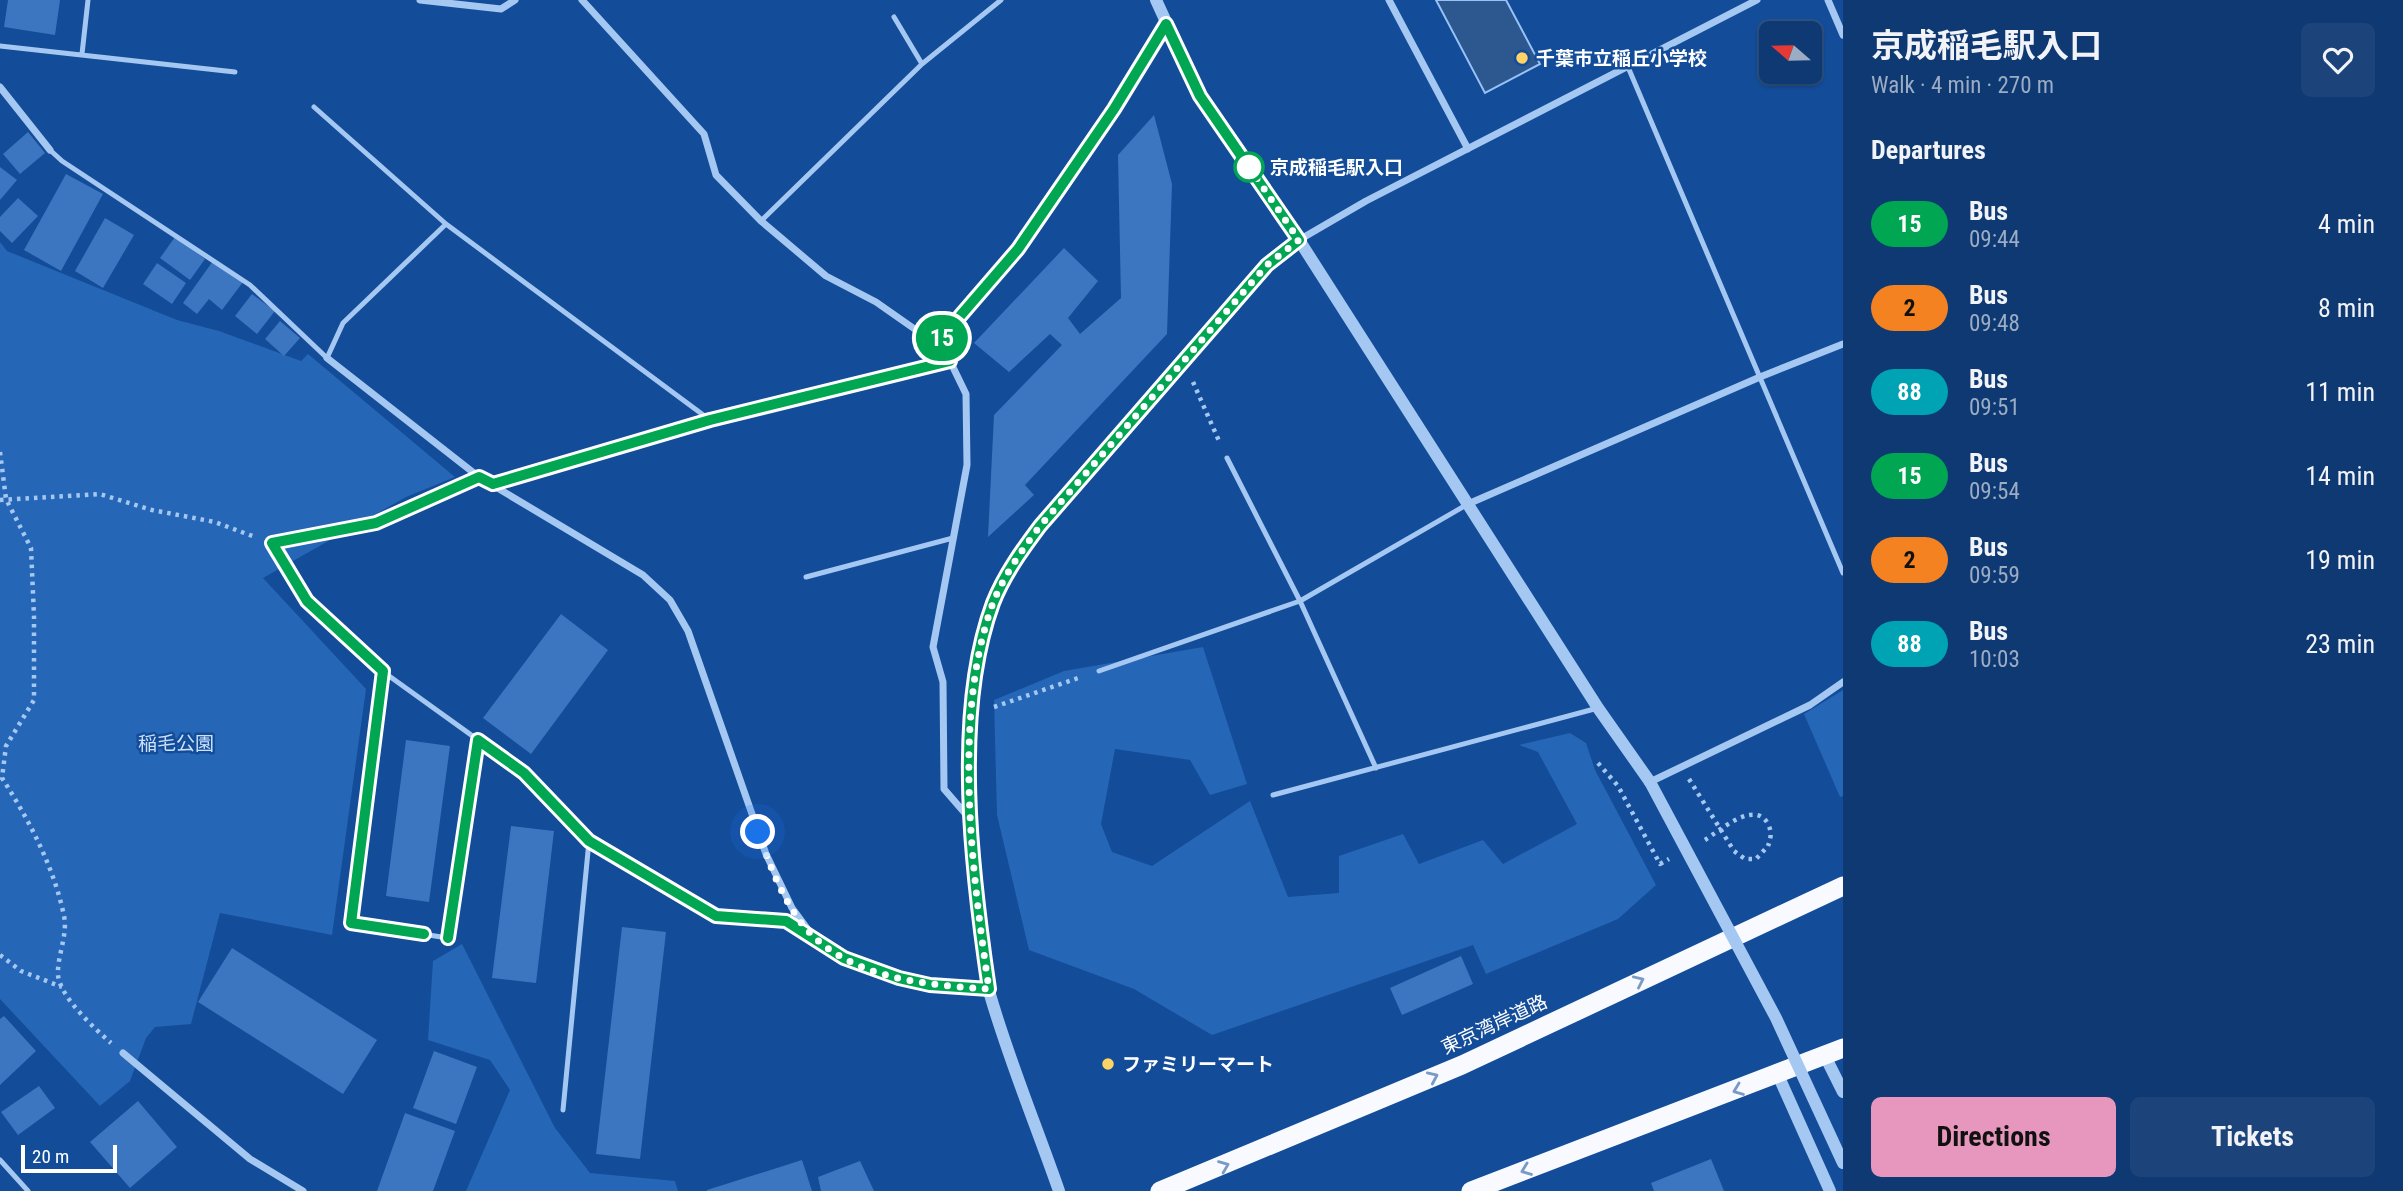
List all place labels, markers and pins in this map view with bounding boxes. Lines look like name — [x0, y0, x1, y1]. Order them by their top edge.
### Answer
place label: 千葉市立稲丘小学校 — [1536, 47, 1707, 70]
marker: 千葉市立稲丘小学校 — [1514, 50, 1530, 66]
marker: 京成稲毛駅入口 — [1234, 152, 1264, 182]
place label: 京成稲毛駅入口 — [1270, 156, 1403, 179]
place label: ファミリーマート — [1122, 1053, 1274, 1076]
marker: ファミリーマート — [1100, 1056, 1116, 1072]

